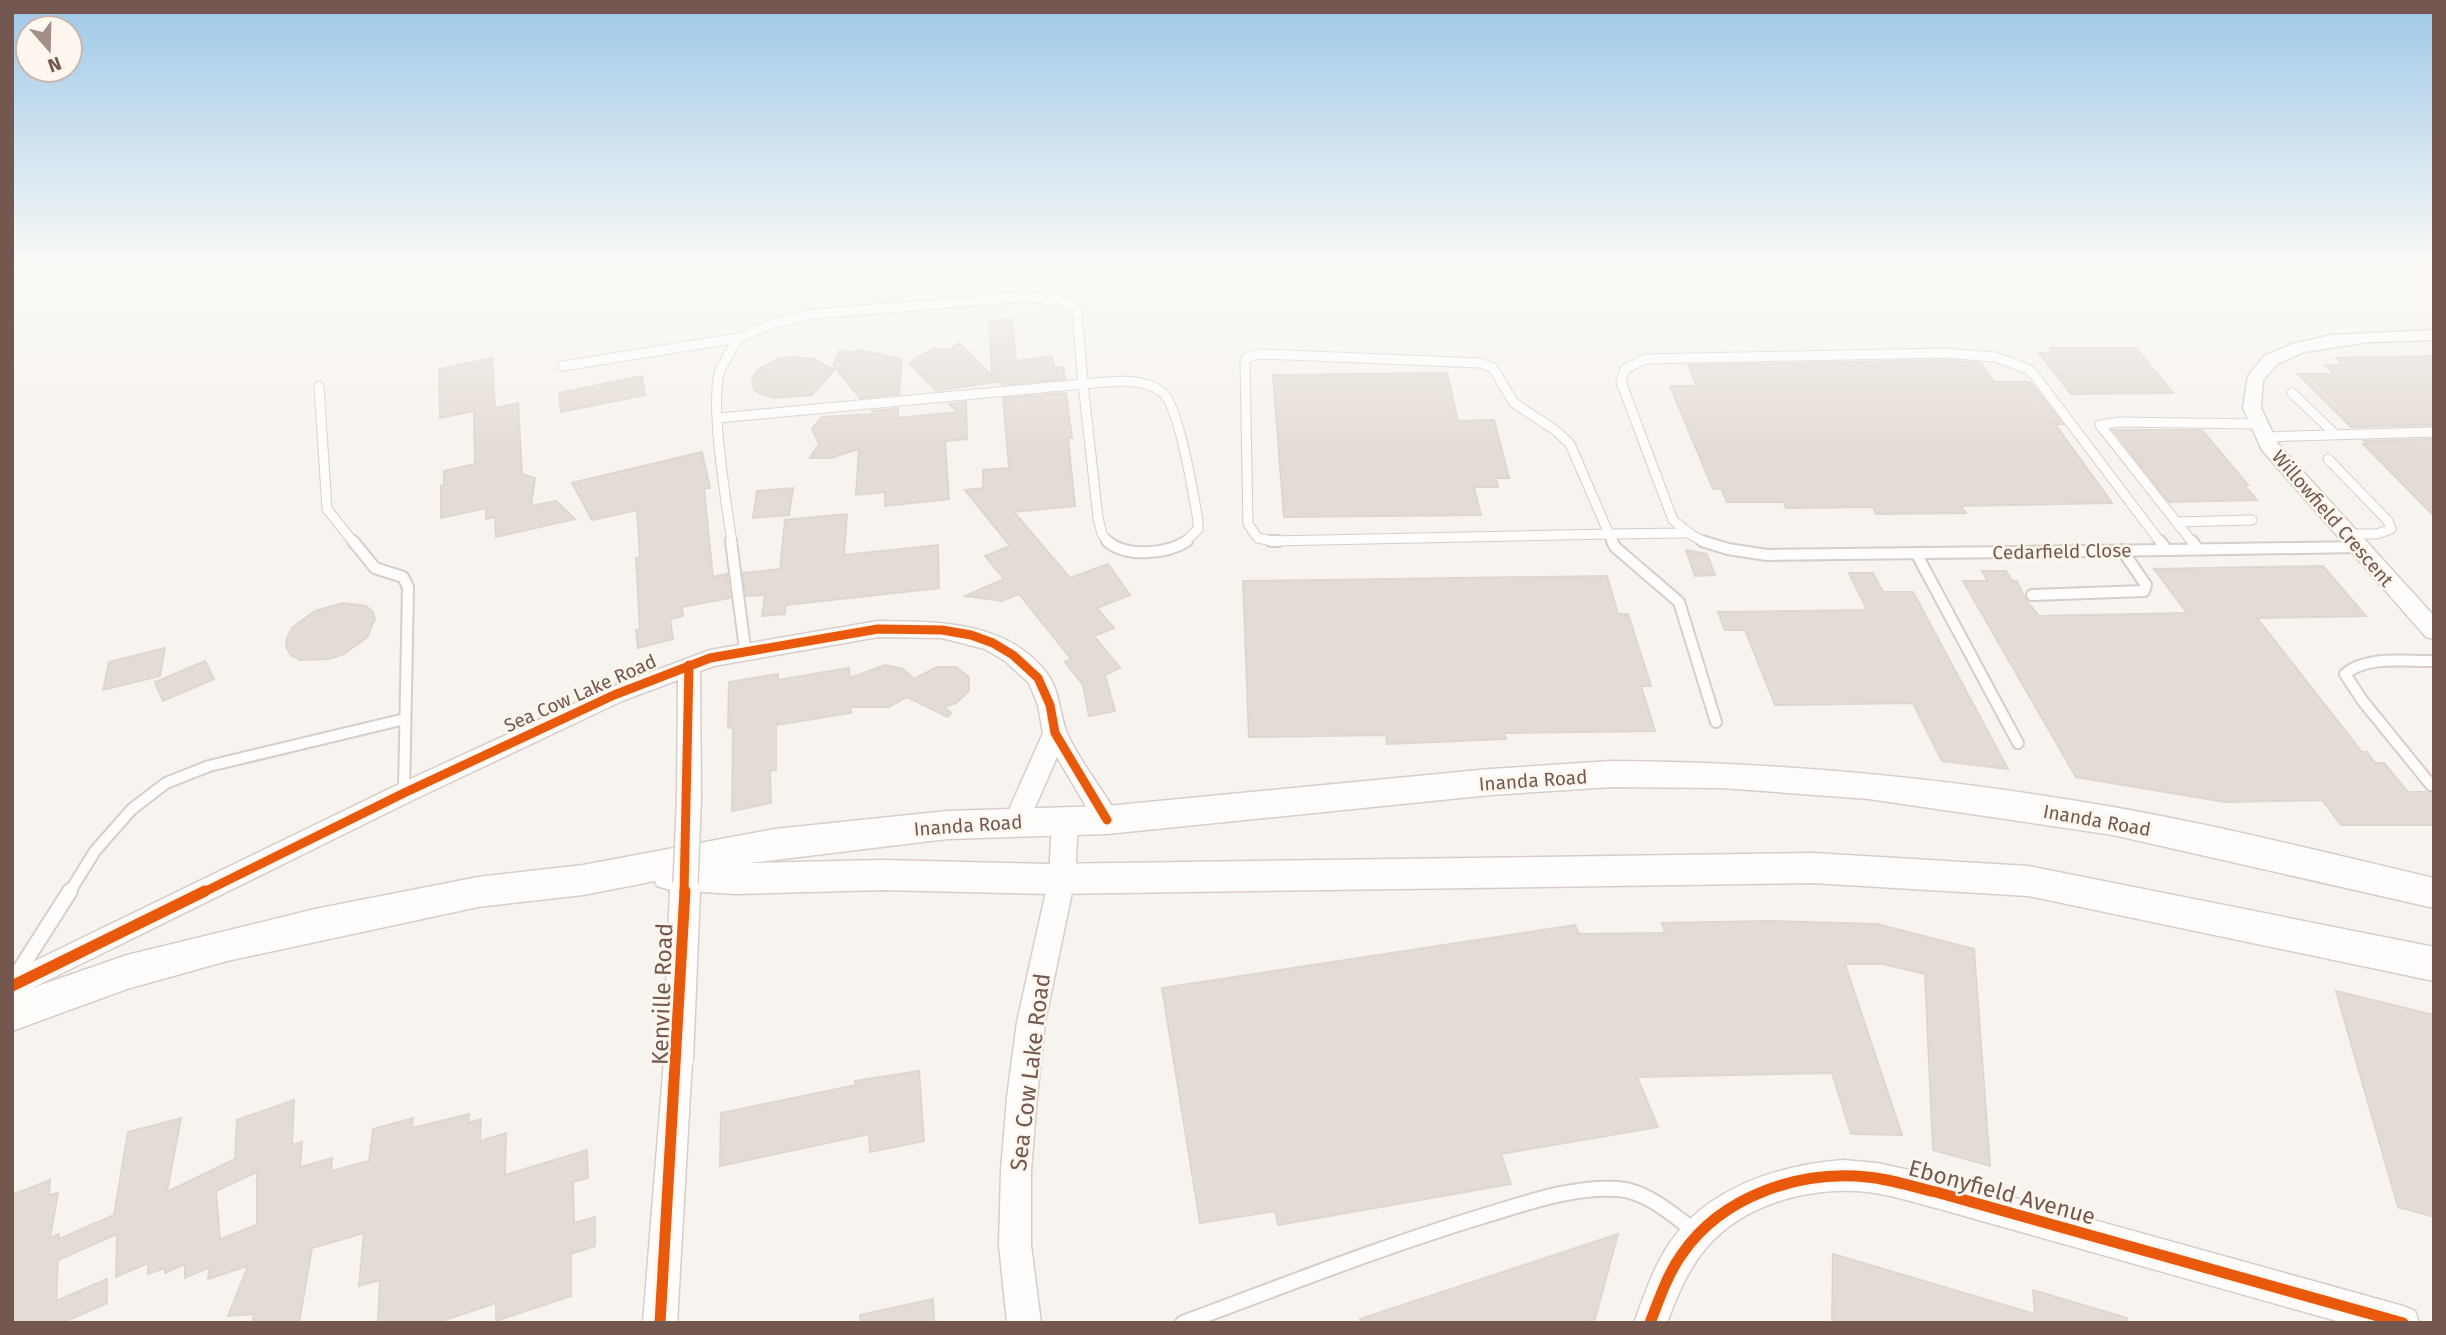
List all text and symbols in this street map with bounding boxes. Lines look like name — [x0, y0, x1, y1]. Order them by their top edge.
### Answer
north arrow — [14, 14, 84, 84]
text: N — [45, 52, 65, 77]
street label: Willowfield Crescent — [2267, 445, 2398, 591]
street label: Cedarfield Close — [1992, 539, 2132, 564]
street label: Sea Cow Lake Road — [500, 650, 660, 737]
street label: Inanda Road — [1478, 765, 1588, 796]
street label: Inanda Road — [2041, 800, 2152, 841]
street label: Inanda Road — [913, 810, 1023, 841]
street label: Kenville Road — [646, 923, 678, 1065]
street label: Sea Cow Lake Road — [1004, 972, 1056, 1172]
street label: Ebonyfield Avenue — [1905, 1154, 2099, 1230]

